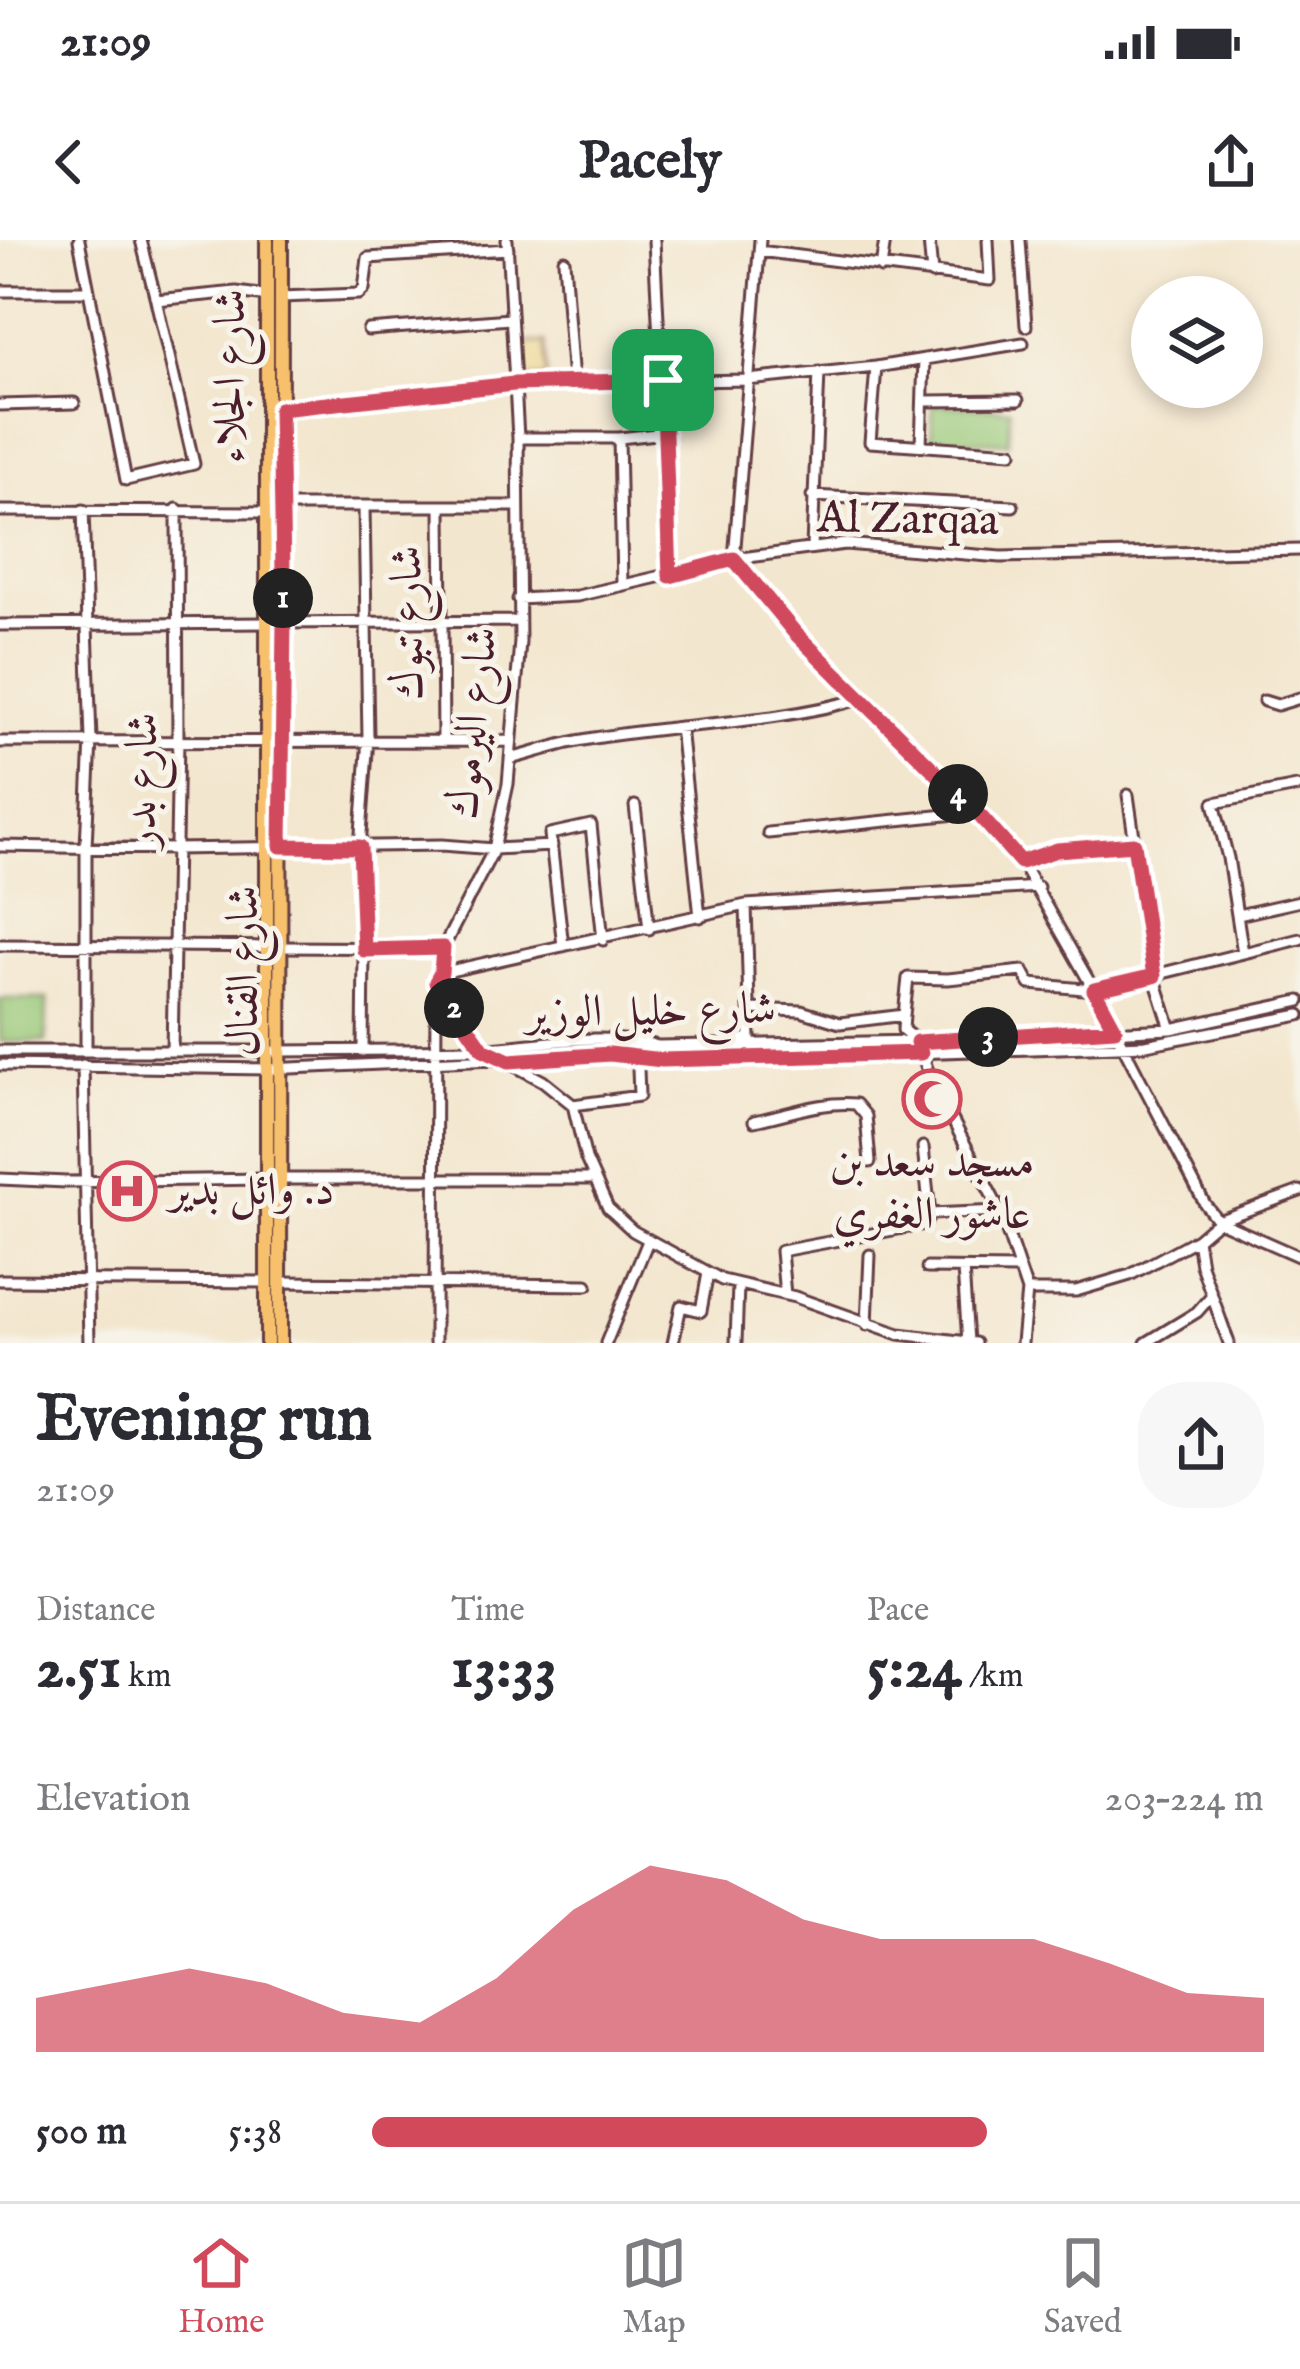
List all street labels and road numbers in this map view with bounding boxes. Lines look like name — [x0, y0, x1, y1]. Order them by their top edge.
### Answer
street label: شارع الجلاء — [203, 289, 266, 463]
street label: Al Zarqaa — [816, 490, 1000, 550]
street label: شارع تبوك — [379, 545, 445, 701]
street label: شارع اليرموك — [436, 624, 518, 823]
street label: شارع بدر — [113, 712, 179, 852]
street label: شارع القنال — [216, 885, 279, 1057]
street label: شارع خليل الوزير — [521, 981, 777, 1049]

